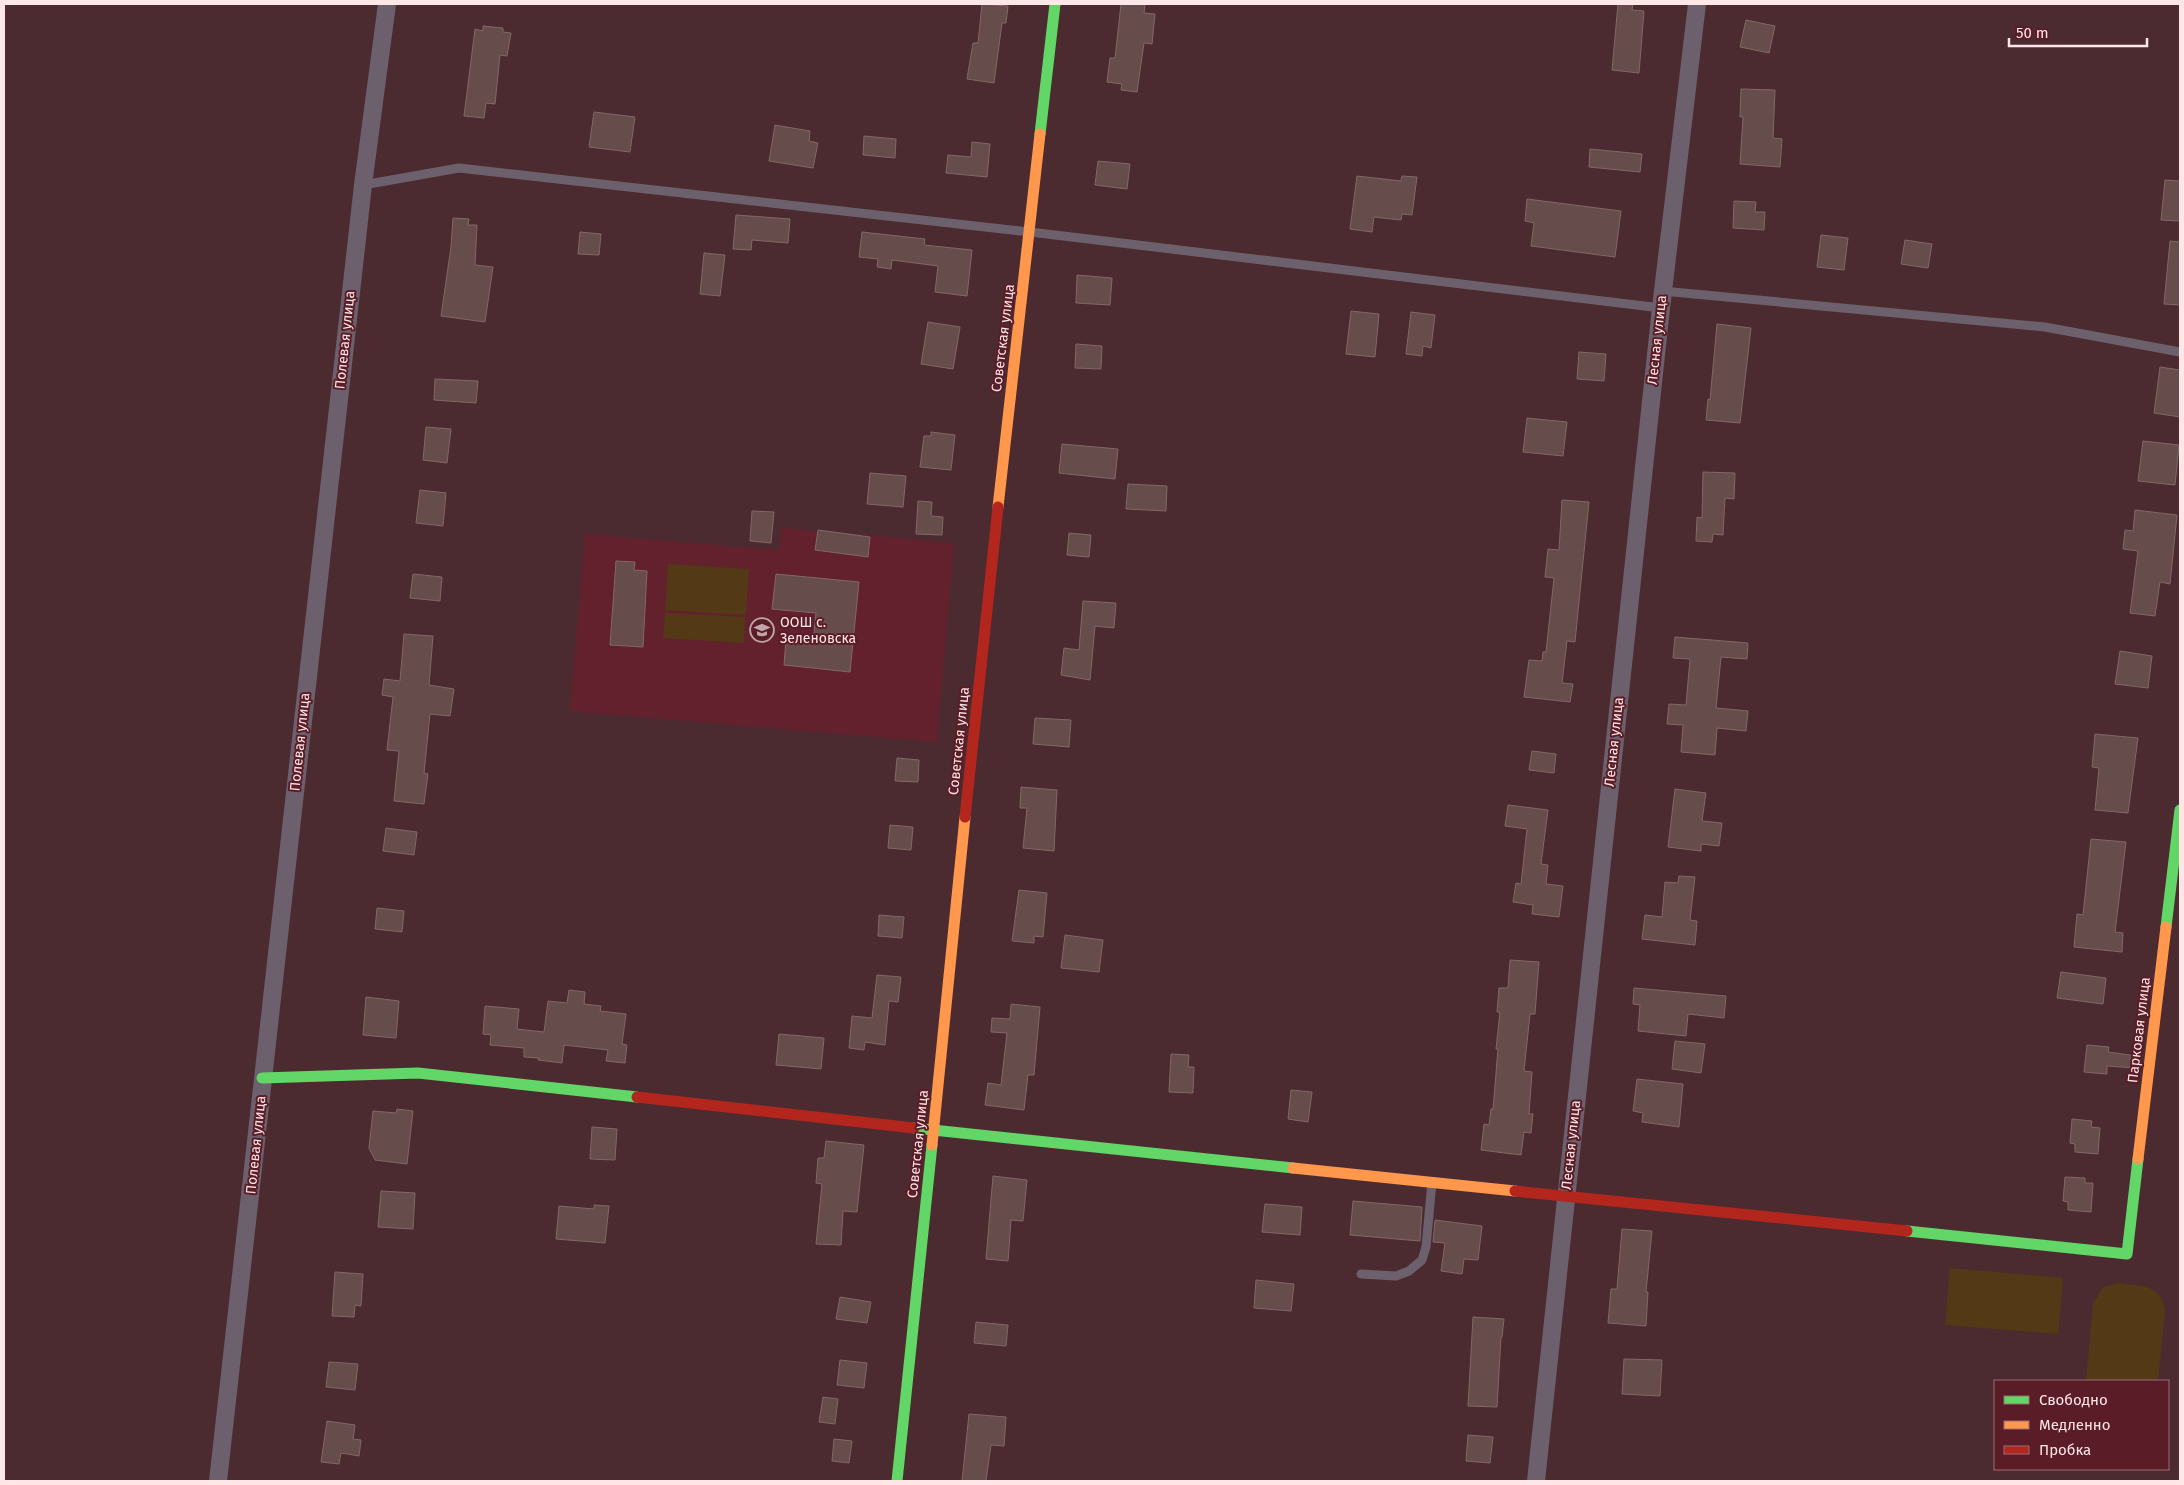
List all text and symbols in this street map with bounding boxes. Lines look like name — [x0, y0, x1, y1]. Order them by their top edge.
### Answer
scale bar — [2009, 15, 2146, 47]
text: 50 m — [2016, 24, 2049, 42]
street label: Советская улица — [988, 283, 1018, 393]
street label: Полевая улица — [331, 290, 359, 390]
street label: Лесная улица — [1644, 294, 1670, 386]
place label: ООШ с. Зеленовска — [780, 614, 856, 647]
school or university icon: ООШ с. Зеленовска — [749, 617, 775, 643]
street label: Советская улица — [945, 686, 973, 796]
street label: Полевая улица — [286, 692, 314, 792]
street label: Лесная улица — [1601, 696, 1627, 788]
street label: Парковая улица — [2124, 976, 2154, 1084]
street label: Советская улица — [904, 1089, 932, 1199]
street label: Полевая улица — [242, 1095, 270, 1195]
street label: Лесная улица — [1558, 1099, 1584, 1191]
legend — [1994, 1380, 2169, 1470]
text: Свободно — [2039, 1391, 2108, 1409]
text: Медленно — [2039, 1416, 2111, 1434]
text: Пробка — [2039, 1441, 2091, 1459]

